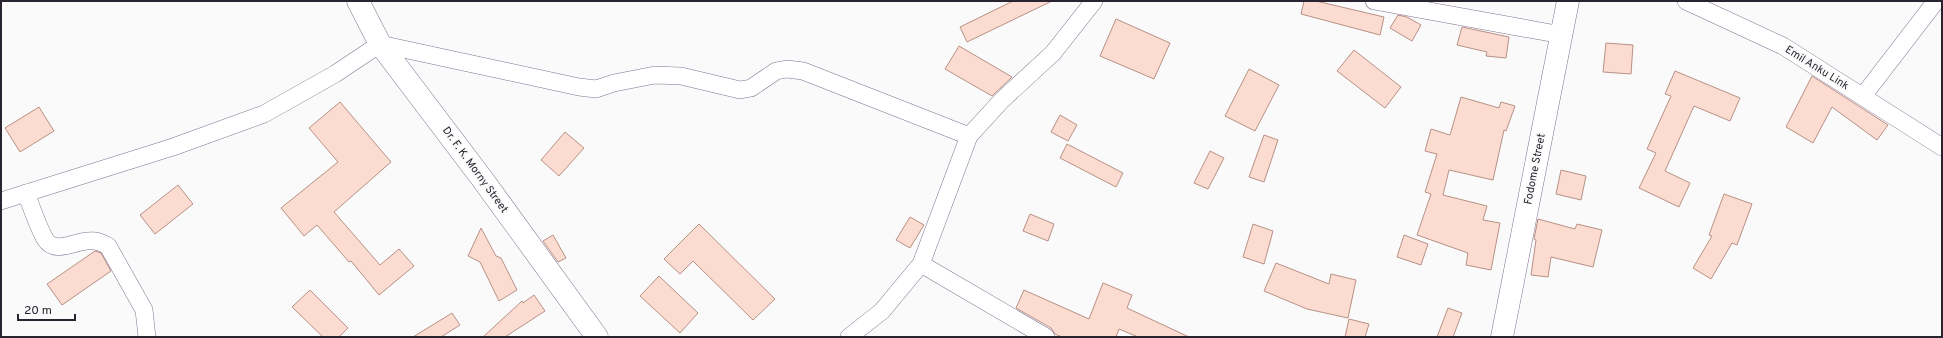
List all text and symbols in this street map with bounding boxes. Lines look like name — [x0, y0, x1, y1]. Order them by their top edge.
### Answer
street label: Emil Anku Link — [1782, 43, 1852, 93]
street label: Dr. F. K. Morny Street — [439, 124, 511, 216]
street label: Fodome Street — [1521, 132, 1549, 206]
scale bar — [18, 296, 75, 322]
text: 20 m — [24, 303, 52, 319]

